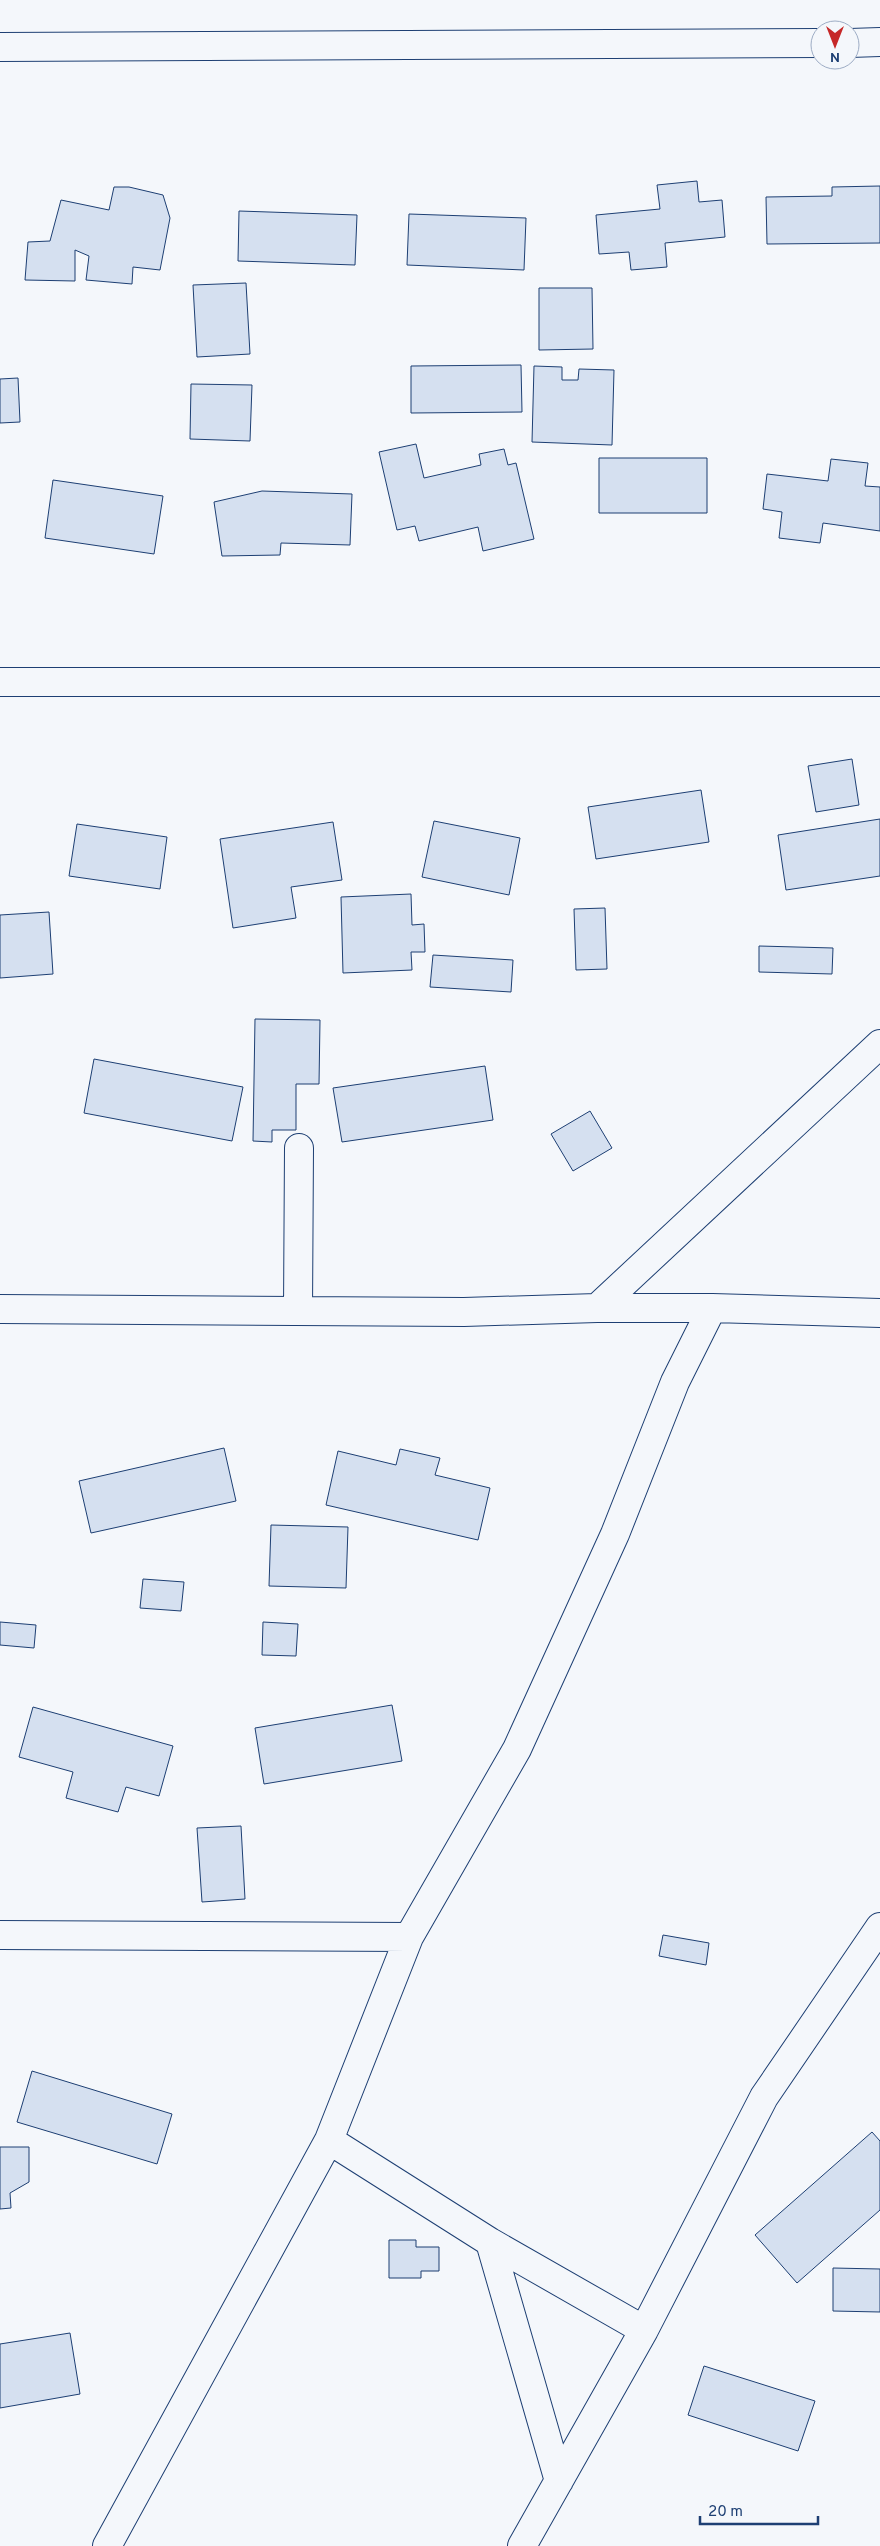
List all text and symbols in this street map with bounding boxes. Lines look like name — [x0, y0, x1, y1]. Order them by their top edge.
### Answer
north arrow — [810, 20, 860, 70]
text: N — [830, 48, 840, 65]
scale bar — [700, 2494, 818, 2526]
text: 20 m — [708, 2503, 743, 2522]

